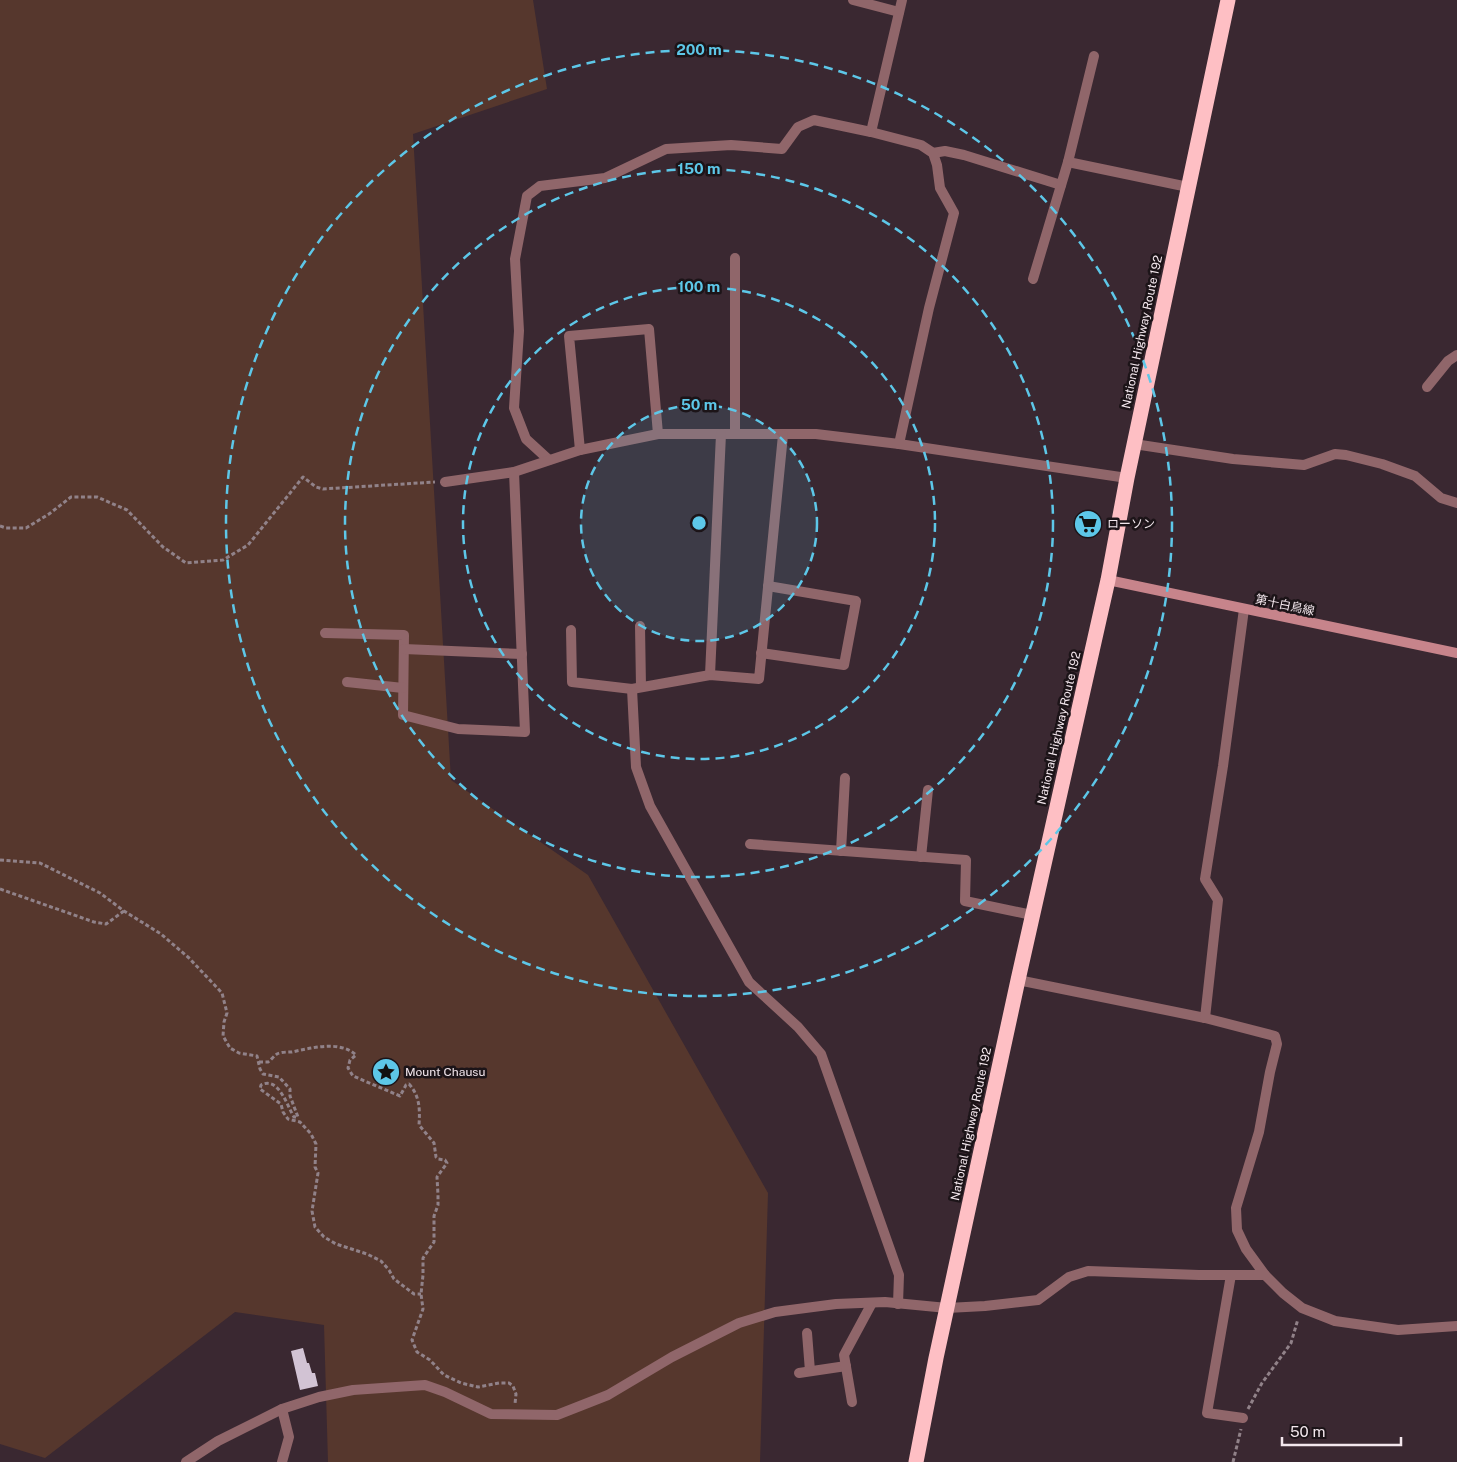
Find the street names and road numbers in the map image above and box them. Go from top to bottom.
street label: National Highway Route 192 [1119,254,1165,410]
street label: 第十白鳥線 [1254,592,1316,618]
street label: National Highway Route 192 [1035,650,1083,806]
street label: National Highway Route 192 [948,1046,994,1202]

